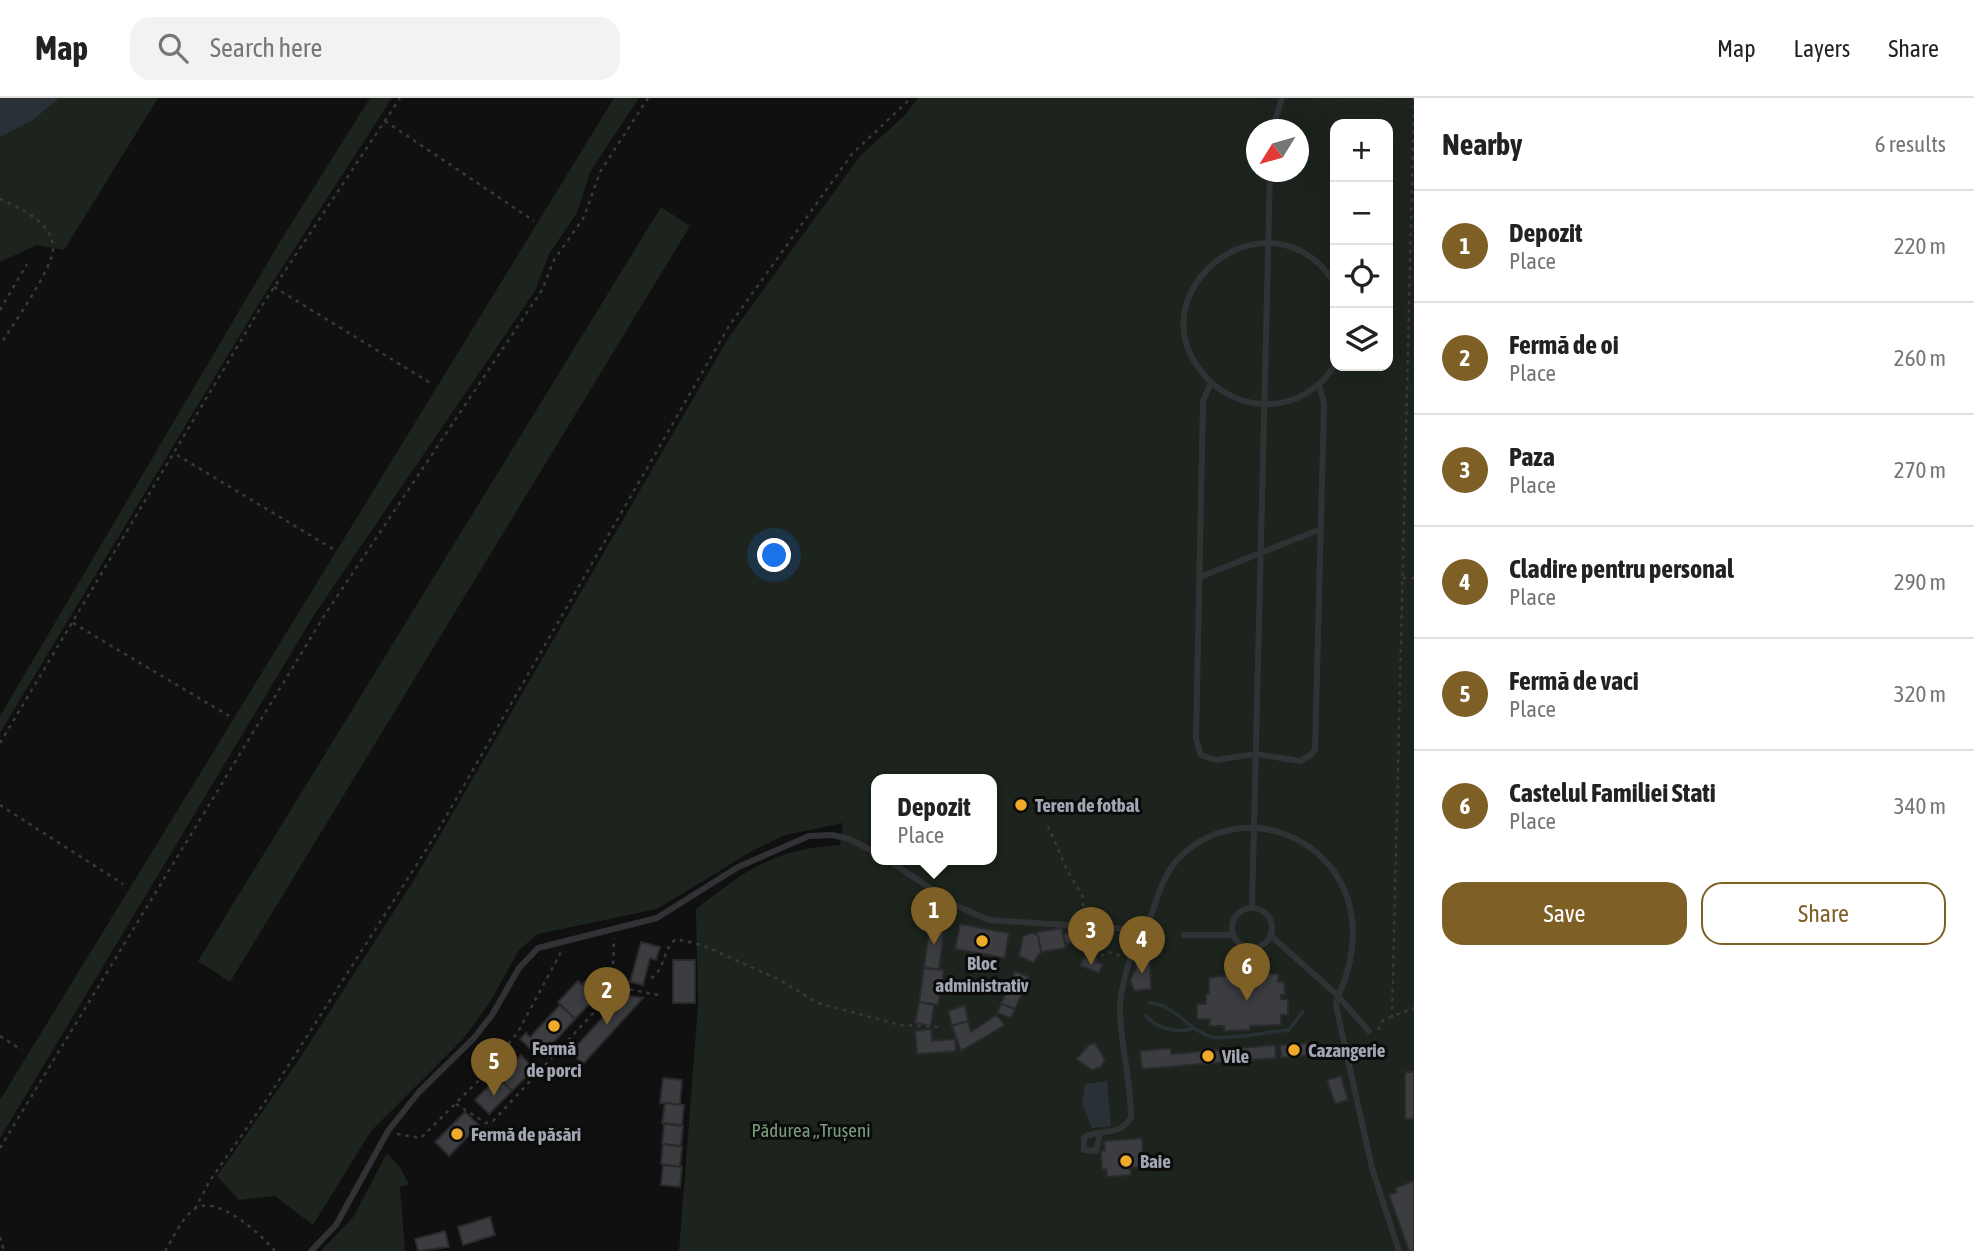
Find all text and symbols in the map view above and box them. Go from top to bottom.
search box [130,17,620,80]
text: Map [35,29,88,67]
icon: search [154,29,192,67]
text: Search here [210,33,322,63]
text: Map [1717,35,1756,62]
text: Layers [1794,35,1850,62]
text: Share [1888,35,1939,62]
north arrow [1246,119,1309,182]
map controls [1330,119,1393,371]
button: + [1330,119,1393,182]
text: Nearby [1442,127,1522,161]
text: 6 results [1875,131,1946,157]
button: − [1330,182,1393,245]
text: Depozit [1509,218,1582,248]
text: 1 [1460,233,1470,259]
text: 220 m [1894,233,1946,259]
button: locate [1330,245,1393,308]
text: Place [1509,248,1556,274]
button: layers [1330,308,1393,371]
text: Fermă de oi [1509,330,1619,360]
text: 2 [1460,345,1470,371]
text: 260 m [1894,345,1946,371]
text: Place [1509,360,1556,386]
text: Paza [1509,442,1555,472]
text: 3 [1460,457,1470,483]
text: 270 m [1894,457,1946,483]
text: Place [1509,472,1556,498]
your location [757,538,791,572]
text: Cladire pentru personal [1509,554,1734,584]
text: 4 [1460,569,1470,595]
text: 290 m [1894,569,1946,595]
text: Place [1509,584,1556,610]
text: Fermă de vaci [1509,666,1639,696]
text: 5 [1460,681,1470,707]
text: 320 m [1894,681,1946,707]
text: Place [1509,696,1556,722]
popup [871,774,997,865]
text: Castelul Familiei Stati [1509,778,1716,808]
text: Depozit [897,792,971,822]
text: 6 [1460,793,1470,819]
text: 340 m [1894,793,1946,819]
place label: Teren de fotbal [1035,794,1141,816]
marker: Teren de fotbal [1013,797,1029,813]
text: Place [1509,808,1556,834]
text: Place [897,822,944,848]
button: Save [1442,882,1687,945]
button: Share [1701,882,1946,945]
pin: 1 [911,887,957,945]
pin: 3 [1068,907,1114,965]
pin: 4 [1119,916,1165,974]
marker: Bloc administrativ [974,933,990,949]
pin: 6 [1224,943,1270,1001]
place label: Bloc administrativ [935,952,1029,996]
pin: 2 [584,967,630,1025]
marker: Fermă de porci [546,1018,562,1034]
place label: Fermă de porci [526,1037,582,1081]
pin: 5 [471,1038,517,1096]
place label: Cazangerie [1308,1039,1386,1061]
marker: Cazangerie [1286,1042,1302,1058]
place label: Vile [1221,1045,1250,1067]
marker: Vile [1200,1048,1216,1064]
park label: Pădurea „Trușeni [751,1119,871,1141]
place label: Fermă de păsări [471,1123,581,1145]
marker: Fermă de păsări [449,1126,465,1142]
place label: Baie [1140,1150,1171,1172]
marker: Baie [1118,1153,1134,1169]

